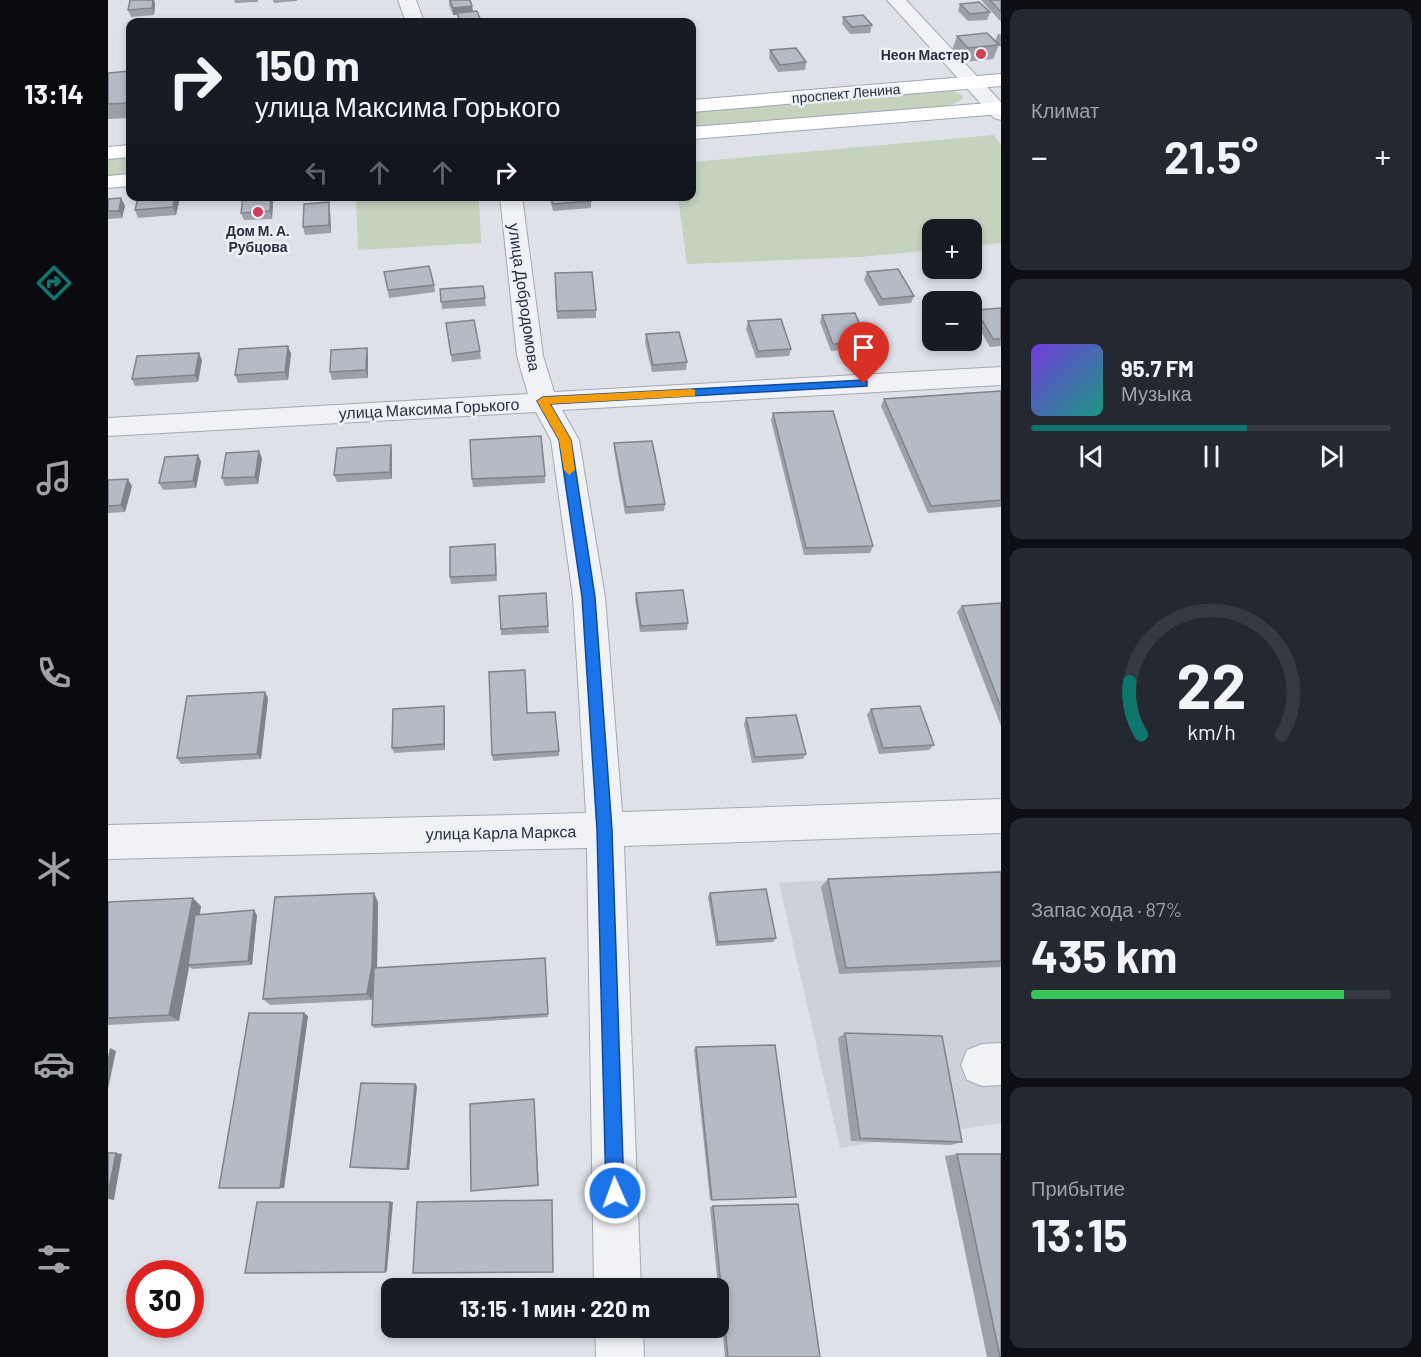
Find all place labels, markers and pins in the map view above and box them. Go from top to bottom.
place label: Неон Мастер [881,46,969,63]
marker: Неон Мастер [974,47,988,61]
marker: Дом М. А. Рубцова [251,205,265,219]
place label: Дом М. А. Рубцова [226,222,290,255]
pin [838,322,889,384]

